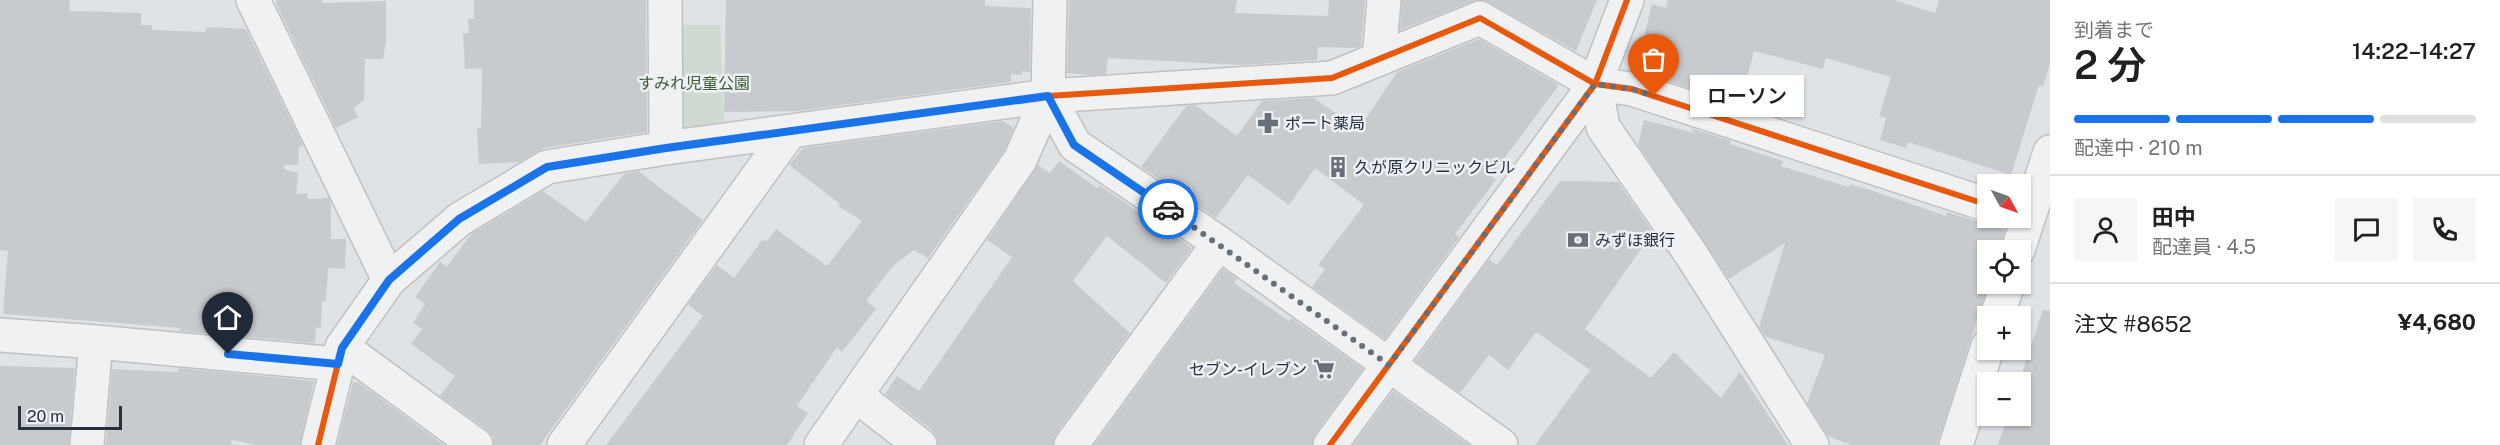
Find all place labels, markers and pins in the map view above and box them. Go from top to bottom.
pin [1628,34,1679,96]
callout: ローソン [1690,75,1804,117]
pharmacy icon: ポート薬局 [1256,111,1280,135]
place label: ポート薬局 [1285,114,1365,133]
building icon: 久が原クリニックビル [1326,155,1350,179]
place label: 久が原クリニックビル [1355,158,1515,177]
bank icon: みずほ銀行 [1566,228,1590,252]
place label: みずほ銀行 [1595,231,1675,250]
pin [202,292,253,354]
supermarket icon: セブン-イレブン [1312,357,1336,381]
place label: セブン-イレブン [1189,360,1307,379]

